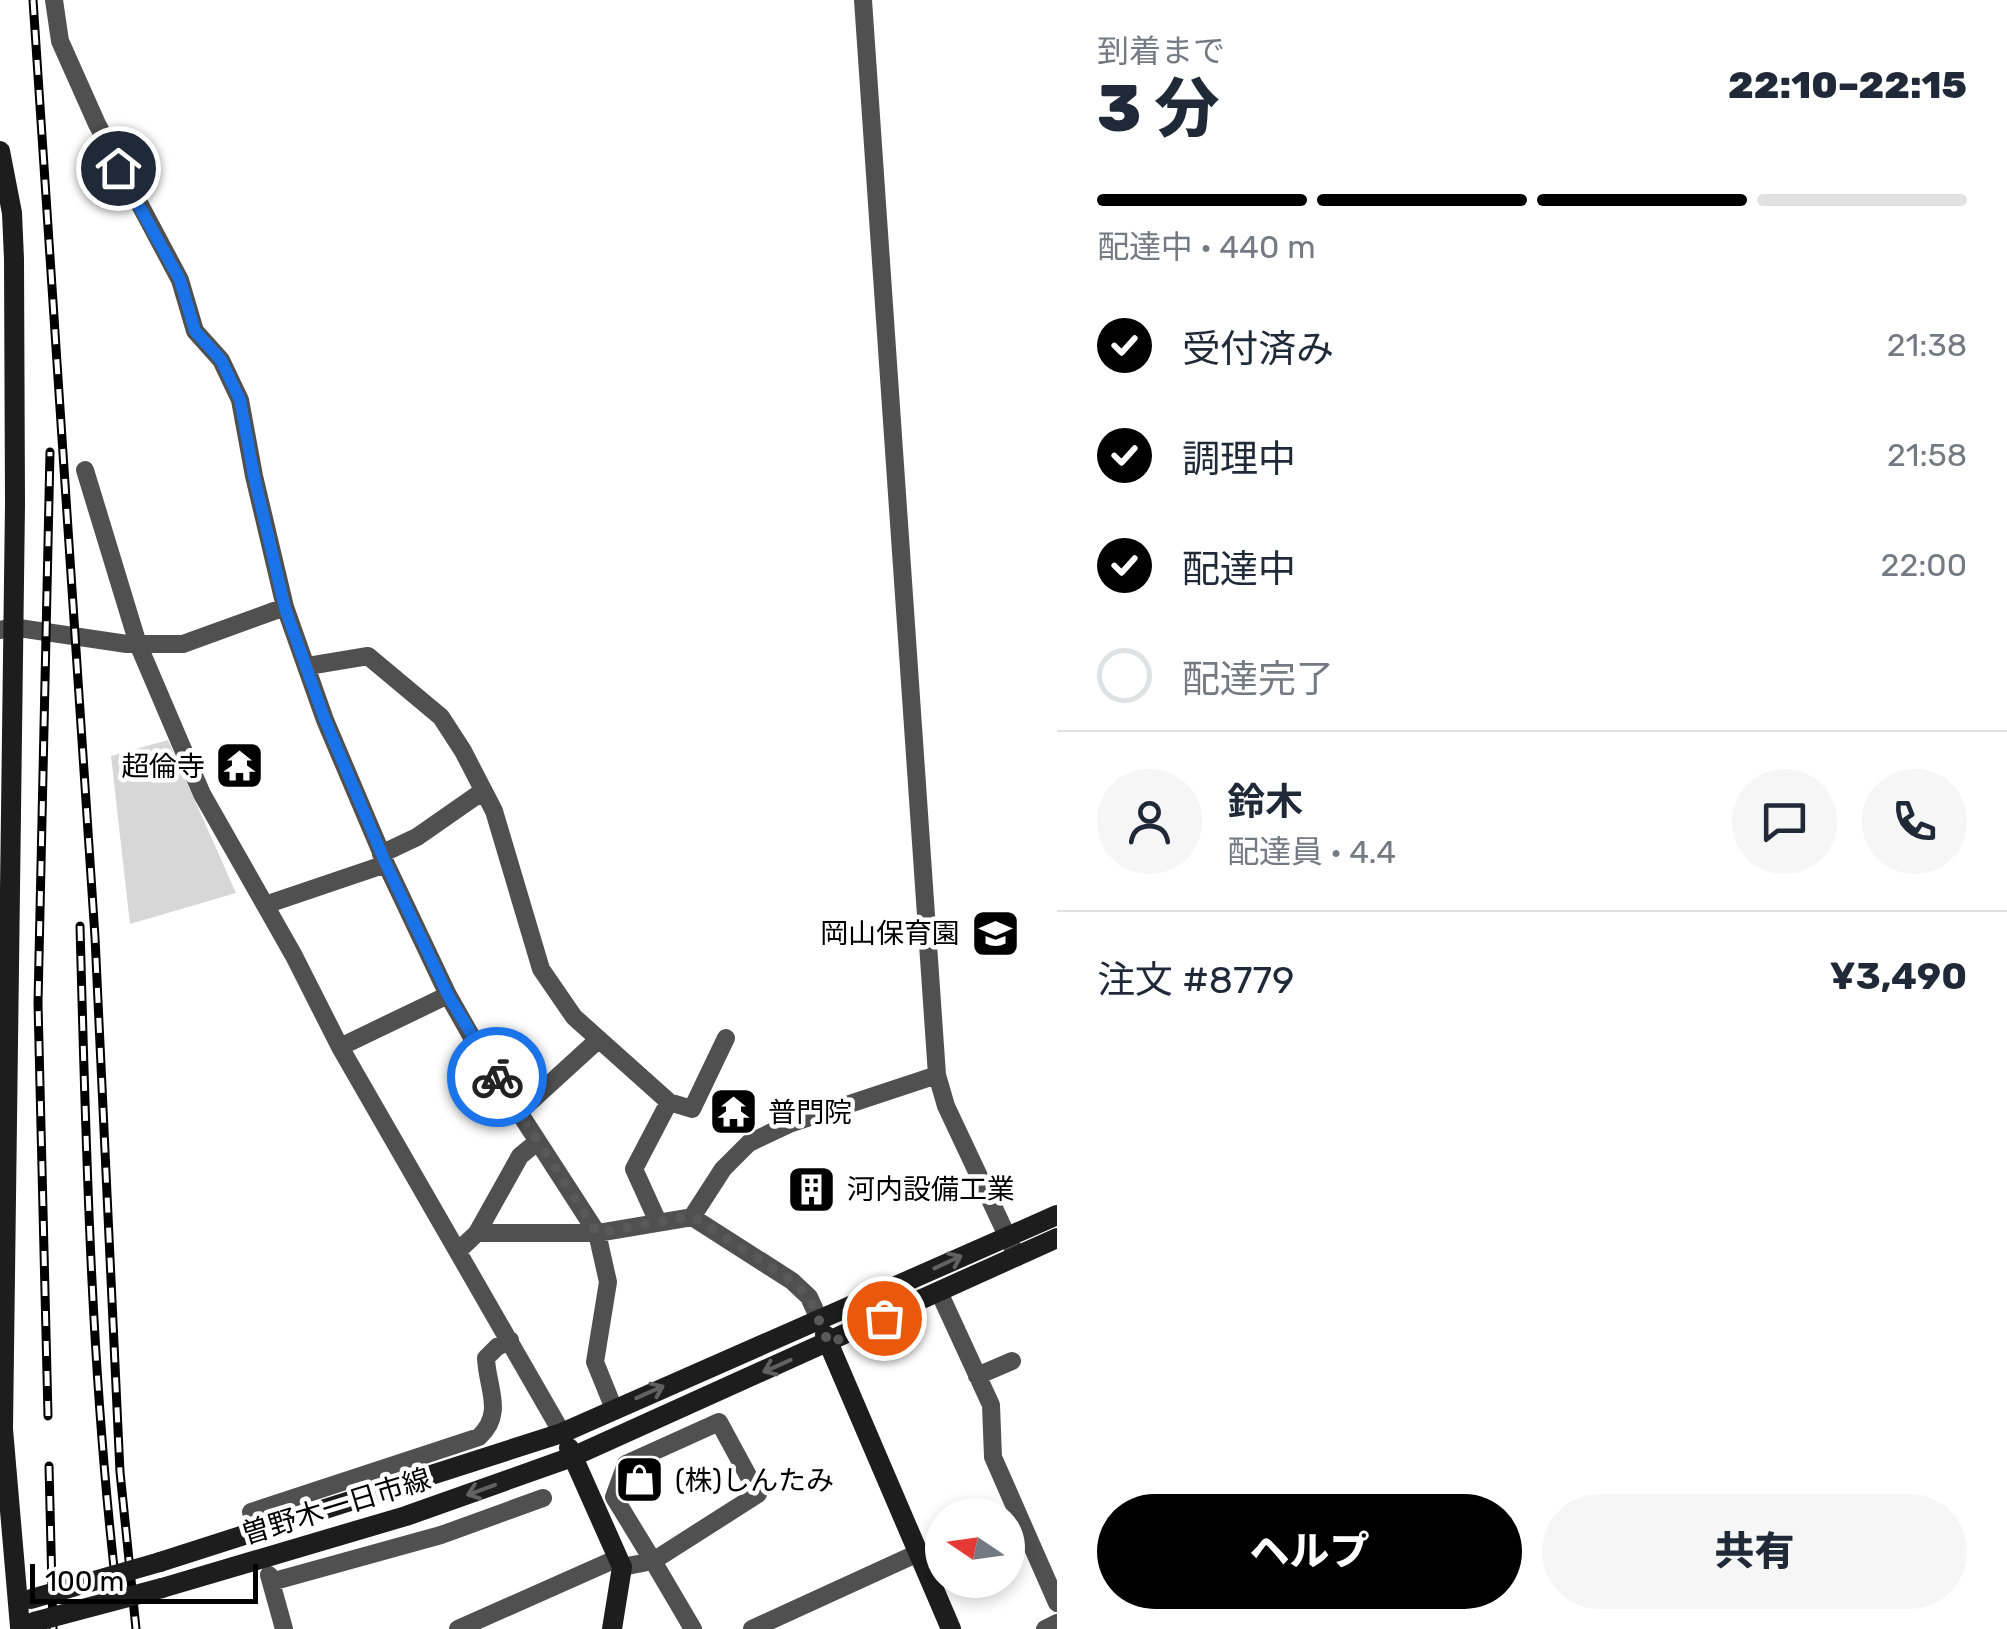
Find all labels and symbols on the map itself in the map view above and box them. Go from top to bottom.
pin [76,126,161,211]
temple icon: 超倫寺 [214,740,266,792]
place label: 超倫寺 [121,750,205,783]
school or university icon: 岡山保育園 [969,907,1021,959]
place label: 岡山保育園 [820,917,960,950]
courier [447,1027,547,1127]
temple icon: 普門院 [707,1086,759,1138]
place label: 普門院 [768,1096,852,1129]
building icon: 河内設備工業 [786,1163,838,1215]
place label: 河内設備工業 [847,1173,1015,1206]
one-way arrow [932,1252,963,1270]
pin [842,1276,927,1361]
one-way arrow [762,1358,793,1376]
one-way arrow [634,1382,664,1401]
shop icon: (株)しんたみ [614,1454,666,1506]
street label: 曽野木一日市線 [238,1462,435,1551]
place label: (株)しんたみ [675,1464,834,1497]
one-way arrow [466,1482,497,1500]
north arrow [925,1498,1025,1598]
scale bar [30,1559,258,1604]

